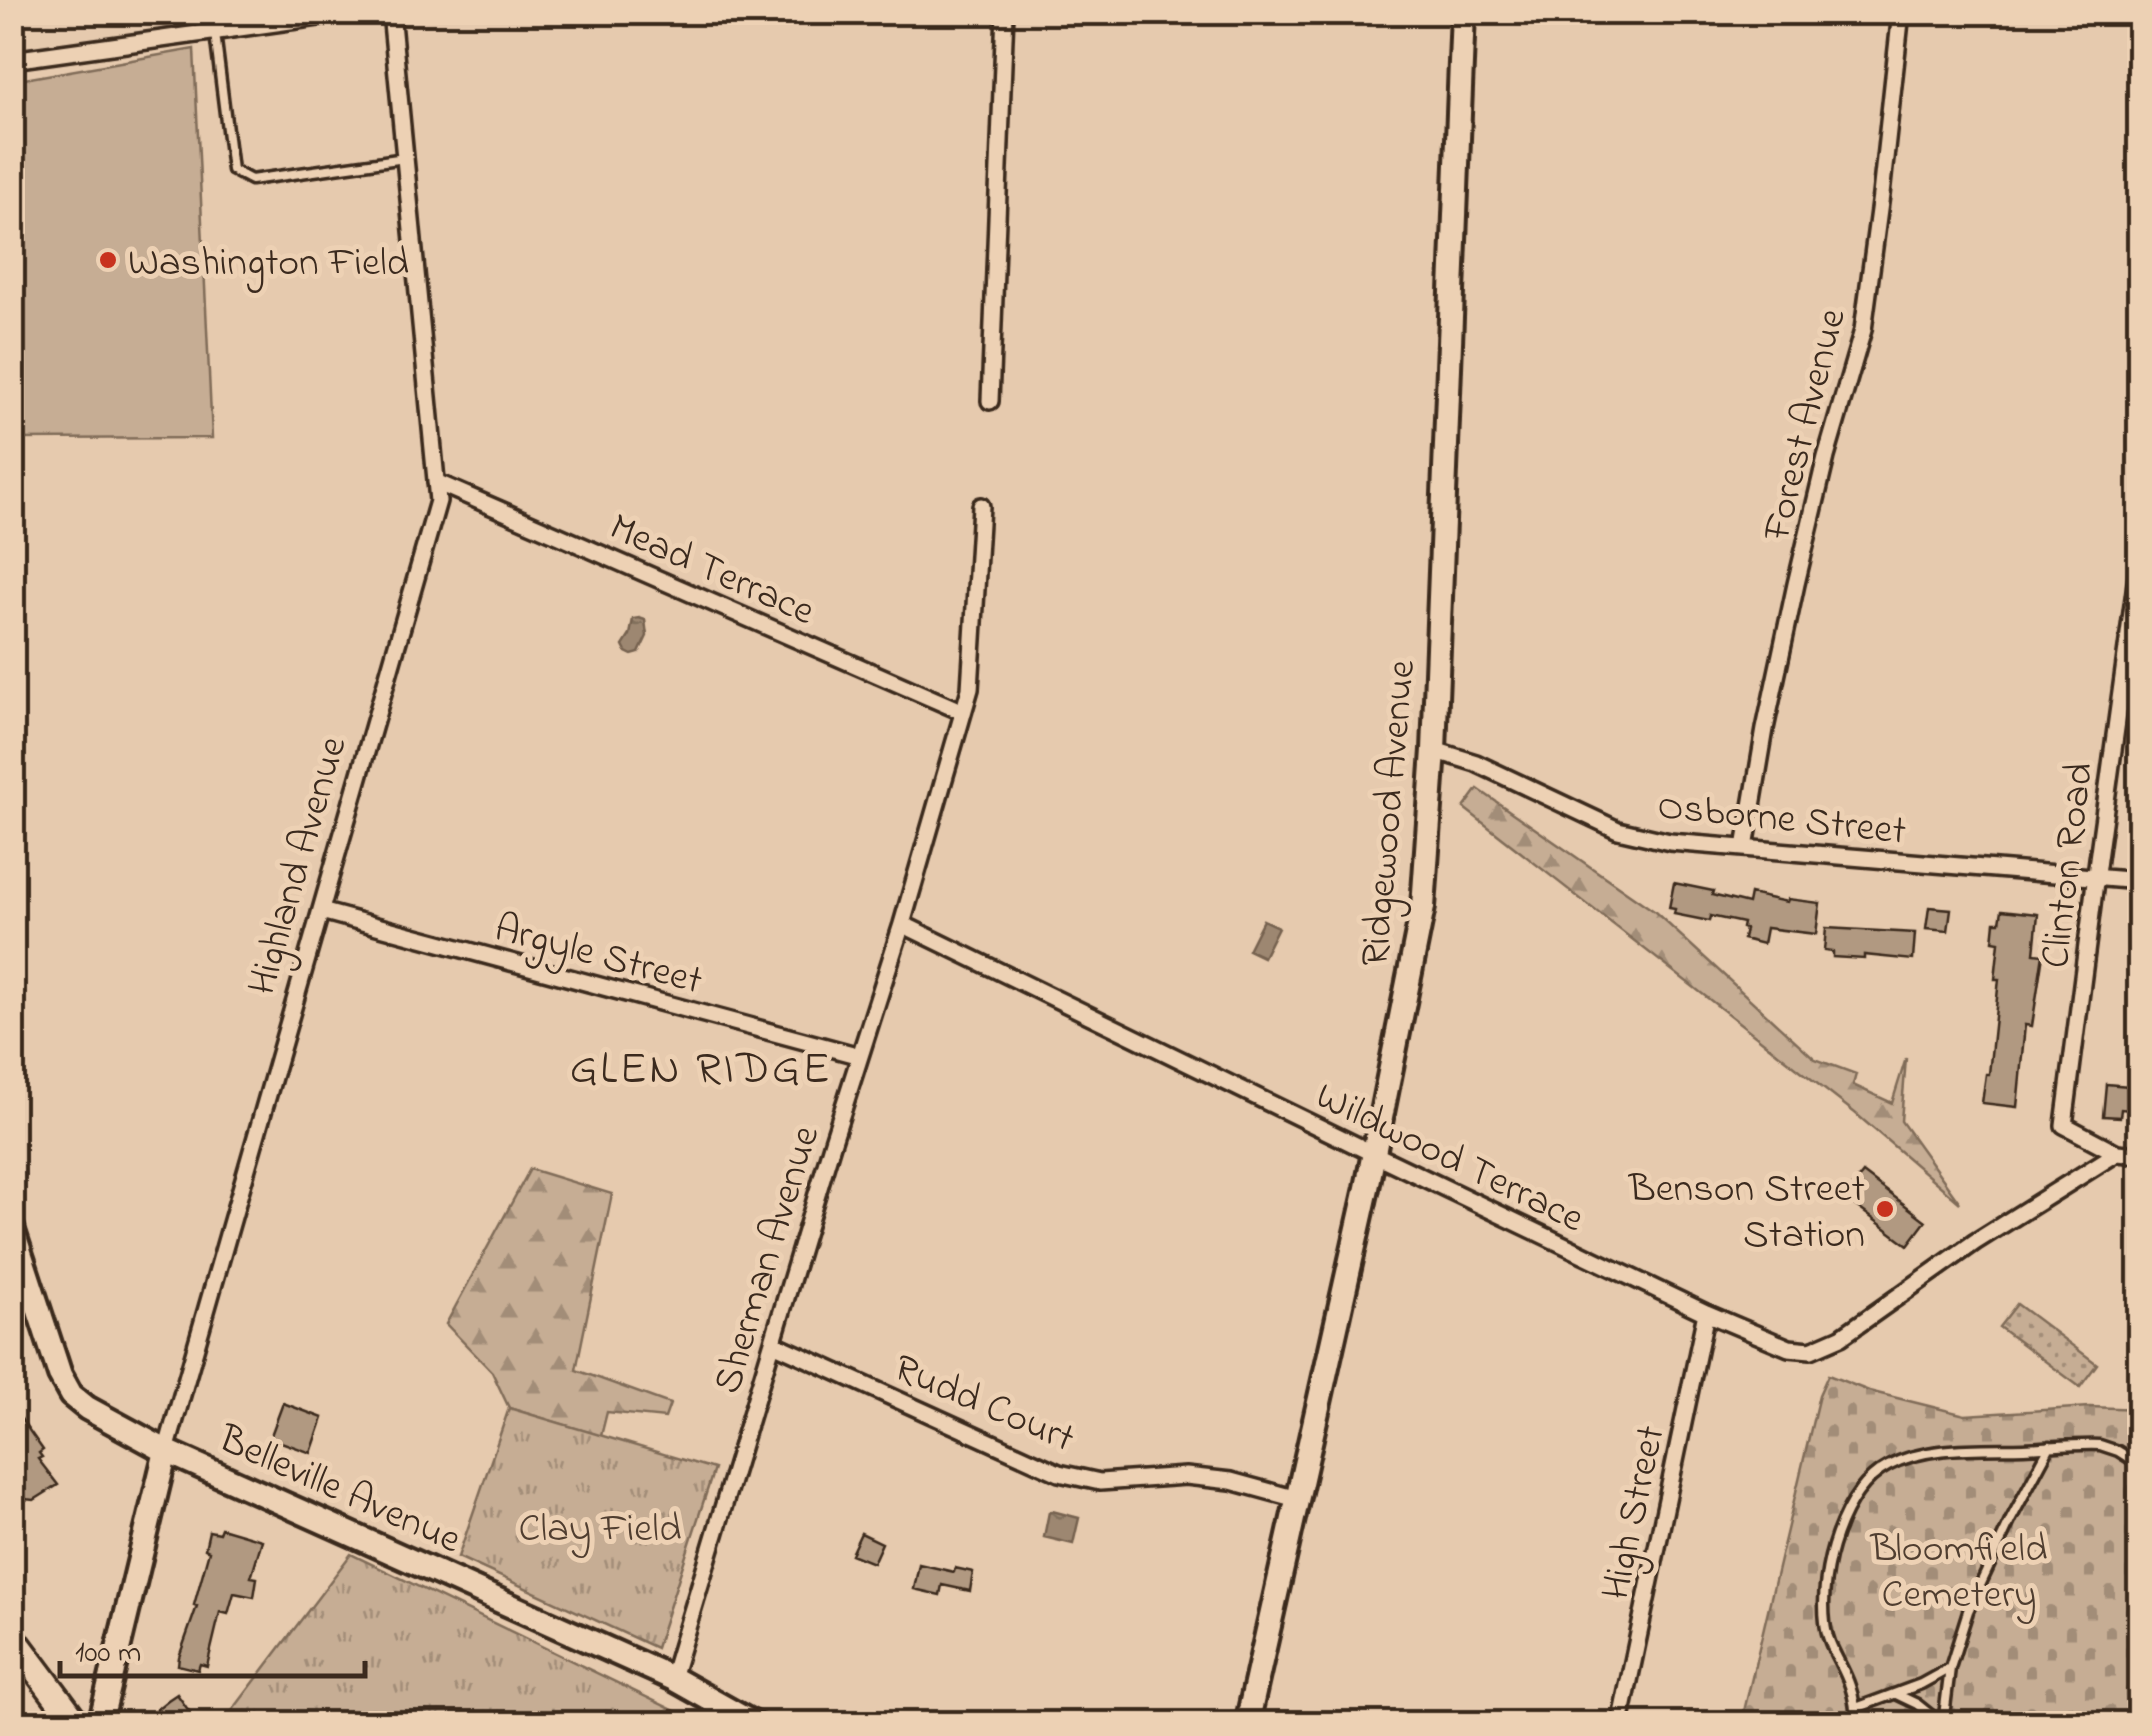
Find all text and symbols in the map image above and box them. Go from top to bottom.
place label: Washington Field [128,235,409,294]
marker: Washington Field [97,249,119,271]
street label: Forest Avenue [1749,303,1864,548]
street label: Mead Terrace [599,500,823,643]
street label: Ridgewood Avenue [1348,658,1433,969]
street label: Highland Avenue [234,730,364,1002]
street label: Clinton Road [2028,759,2111,972]
street label: Osborne Street [1654,778,1909,863]
street label: Argyle Street [487,900,708,1012]
district label: GLEN RIDGE [570,1038,832,1104]
street label: Wildwood Terrace [1305,1068,1593,1250]
street label: Sherman Avenue [700,1119,837,1401]
place label: Benson Street Station [1628,1161,1865,1266]
marker: Benson Street Station [1874,1198,1896,1220]
street label: Rudd Court [884,1341,1083,1470]
street label: Belleville Avenue [208,1411,470,1571]
street label: High Street [1588,1420,1683,1605]
park label: Clay Field [519,1501,681,1560]
park label: Bloomfield Cemetery [1870,1521,2047,1626]
scale bar [60,1616,365,1678]
text: 100 m [75,1632,141,1676]

